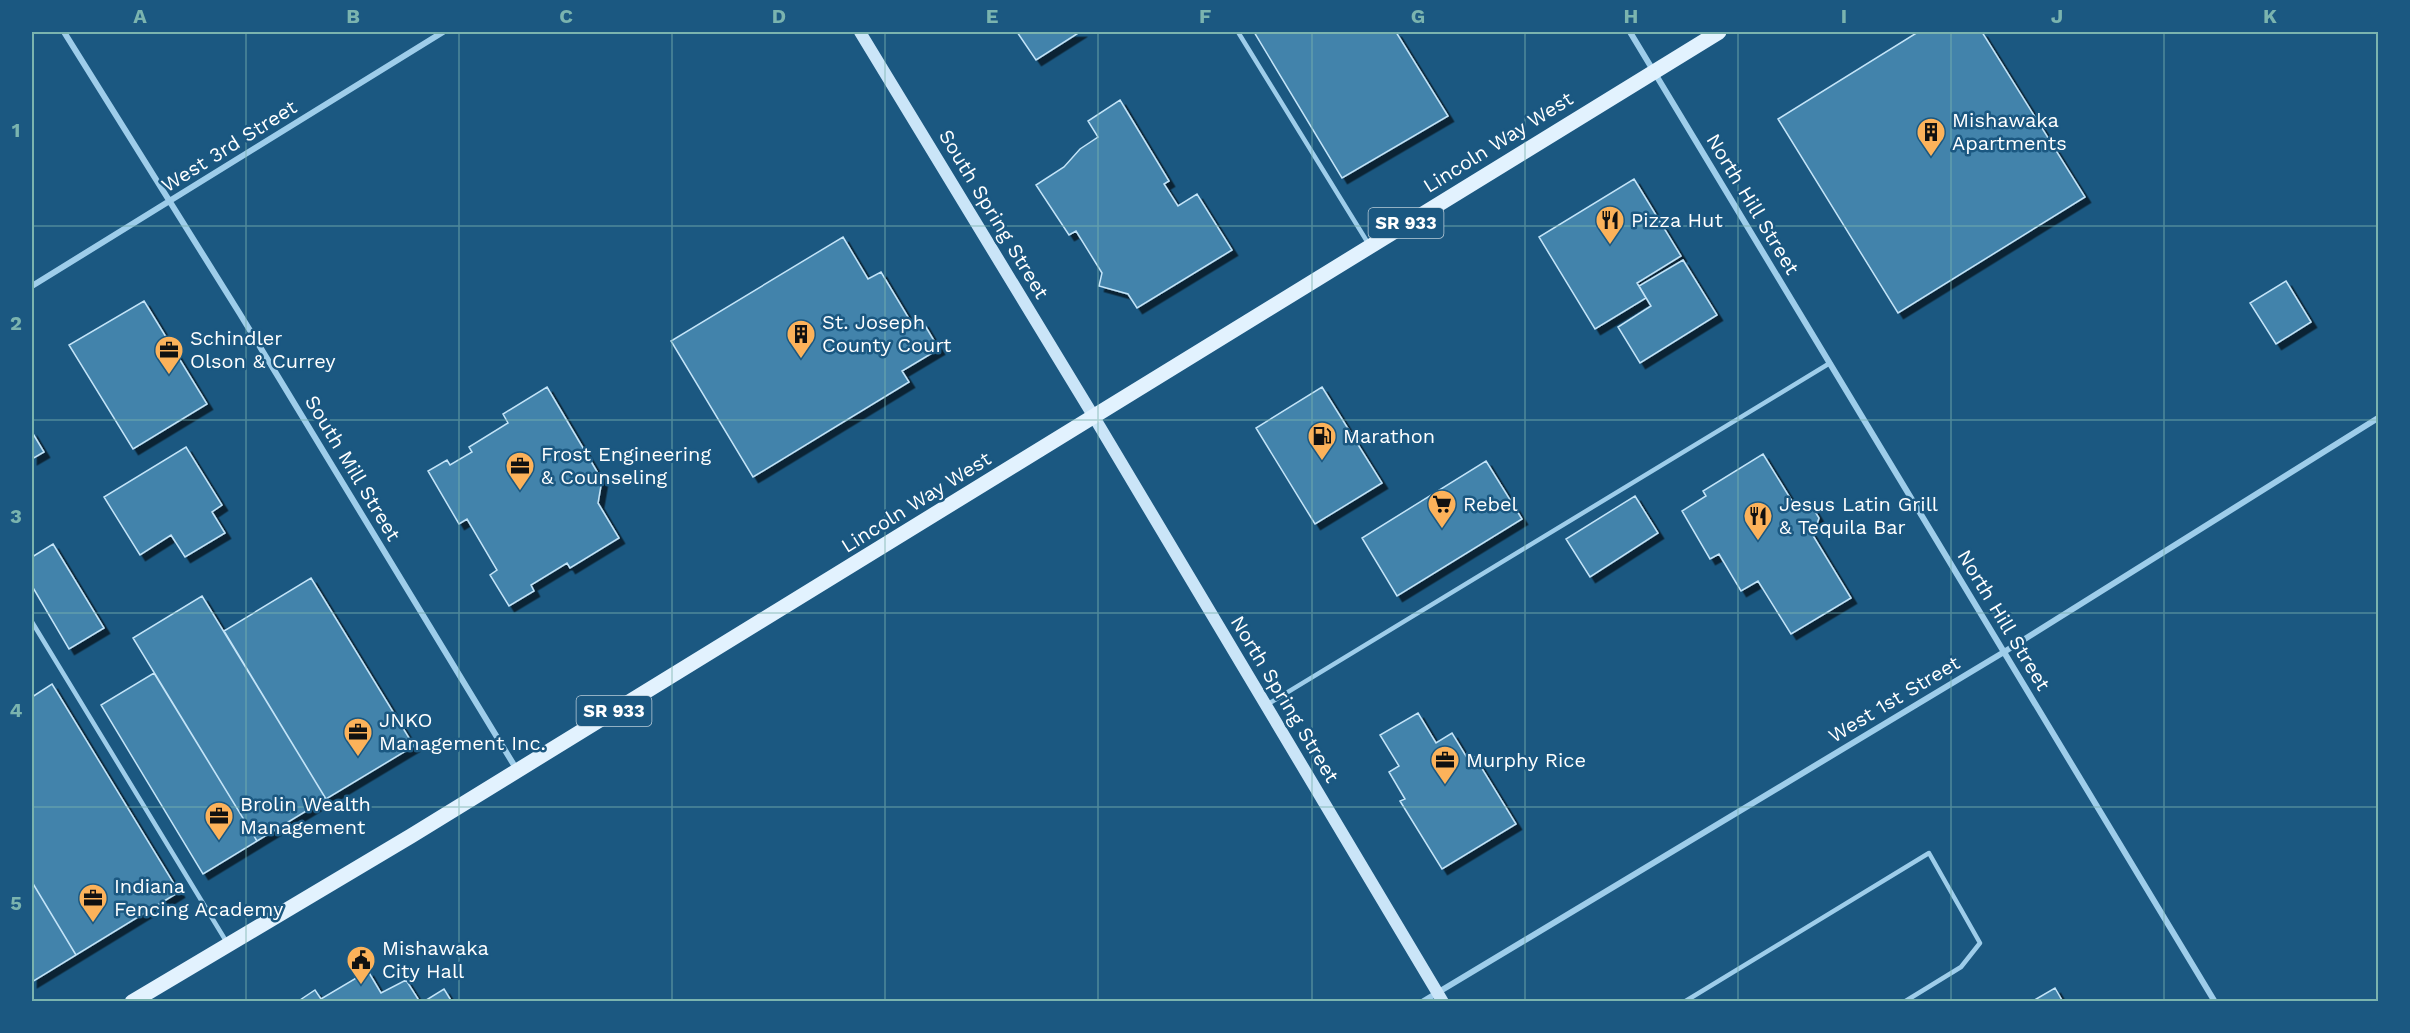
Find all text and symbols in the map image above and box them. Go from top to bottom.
text: A [133,4,147,28]
text: B [346,4,360,28]
text: C [559,4,573,28]
text: D [772,4,786,28]
text: E [986,4,998,28]
text: F [1199,4,1211,28]
text: G [1411,4,1425,28]
text: H [1624,4,1638,28]
text: I [1841,4,1847,28]
text: J [2051,4,2063,28]
text: K [2263,4,2277,28]
street label: Lincoln Way West [1419,86,1578,198]
street label: West 3rd Street [157,94,302,197]
place label: Mishawaka Apartments [1952,108,2067,155]
building icon: Mishawaka Apartments [1915,116,1947,158]
text: 1 [12,118,20,142]
street label: South Spring Street [934,125,1054,304]
street label: North Hill Street [1701,129,1805,279]
restaurant icon: Pizza Hut [1594,204,1626,246]
road number: SR 933 [1368,208,1444,238]
place label: Pizza Hut [1631,208,1723,232]
place label: St. Joseph County Court [822,310,952,357]
text: 2 [10,311,22,335]
building icon: St. Joseph County Court [785,318,817,360]
place label: Schindler Olson & Currey [190,326,336,373]
office icon: Schindler Olson & Currey [153,334,185,376]
street label: South Mill Street [300,391,406,546]
fuel station icon: Marathon [1306,420,1338,462]
place label: Marathon [1343,424,1435,448]
place label: Frost Engineering & Counseling [541,442,711,489]
street label: Lincoln Way West [837,446,996,558]
office icon: Frost Engineering & Counseling [504,450,536,492]
supermarket icon: Rebel [1426,488,1458,530]
place label: Rebel [1463,492,1518,516]
place label: Jesus Latin Grill & Tequila Bar [1779,492,1938,539]
restaurant icon: Jesus Latin Grill & Tequila Bar [1742,500,1774,542]
text: 3 [10,504,22,528]
street label: North Hill Street [1952,545,2056,695]
street label: North Spring Street [1226,611,1345,787]
street label: West 1st Street [1824,650,1965,748]
road number: SR 933 [576,696,652,726]
text: 4 [10,698,23,722]
place label: JNKO Management Inc. [379,708,546,755]
office icon: JNKO Management Inc. [342,716,374,758]
office icon: Murphy Rice [1429,744,1461,786]
place label: Murphy Rice [1466,748,1586,772]
place label: Brolin Wealth Management [240,792,371,839]
office icon: Brolin Wealth Management [203,800,235,842]
place label: Indiana Fencing Academy [114,874,284,921]
office icon: Indiana Fencing Academy [77,882,109,924]
text: 5 [10,891,22,915]
place label: Mishawaka City Hall [382,936,489,983]
public building icon: Mishawaka City Hall [345,944,377,986]

